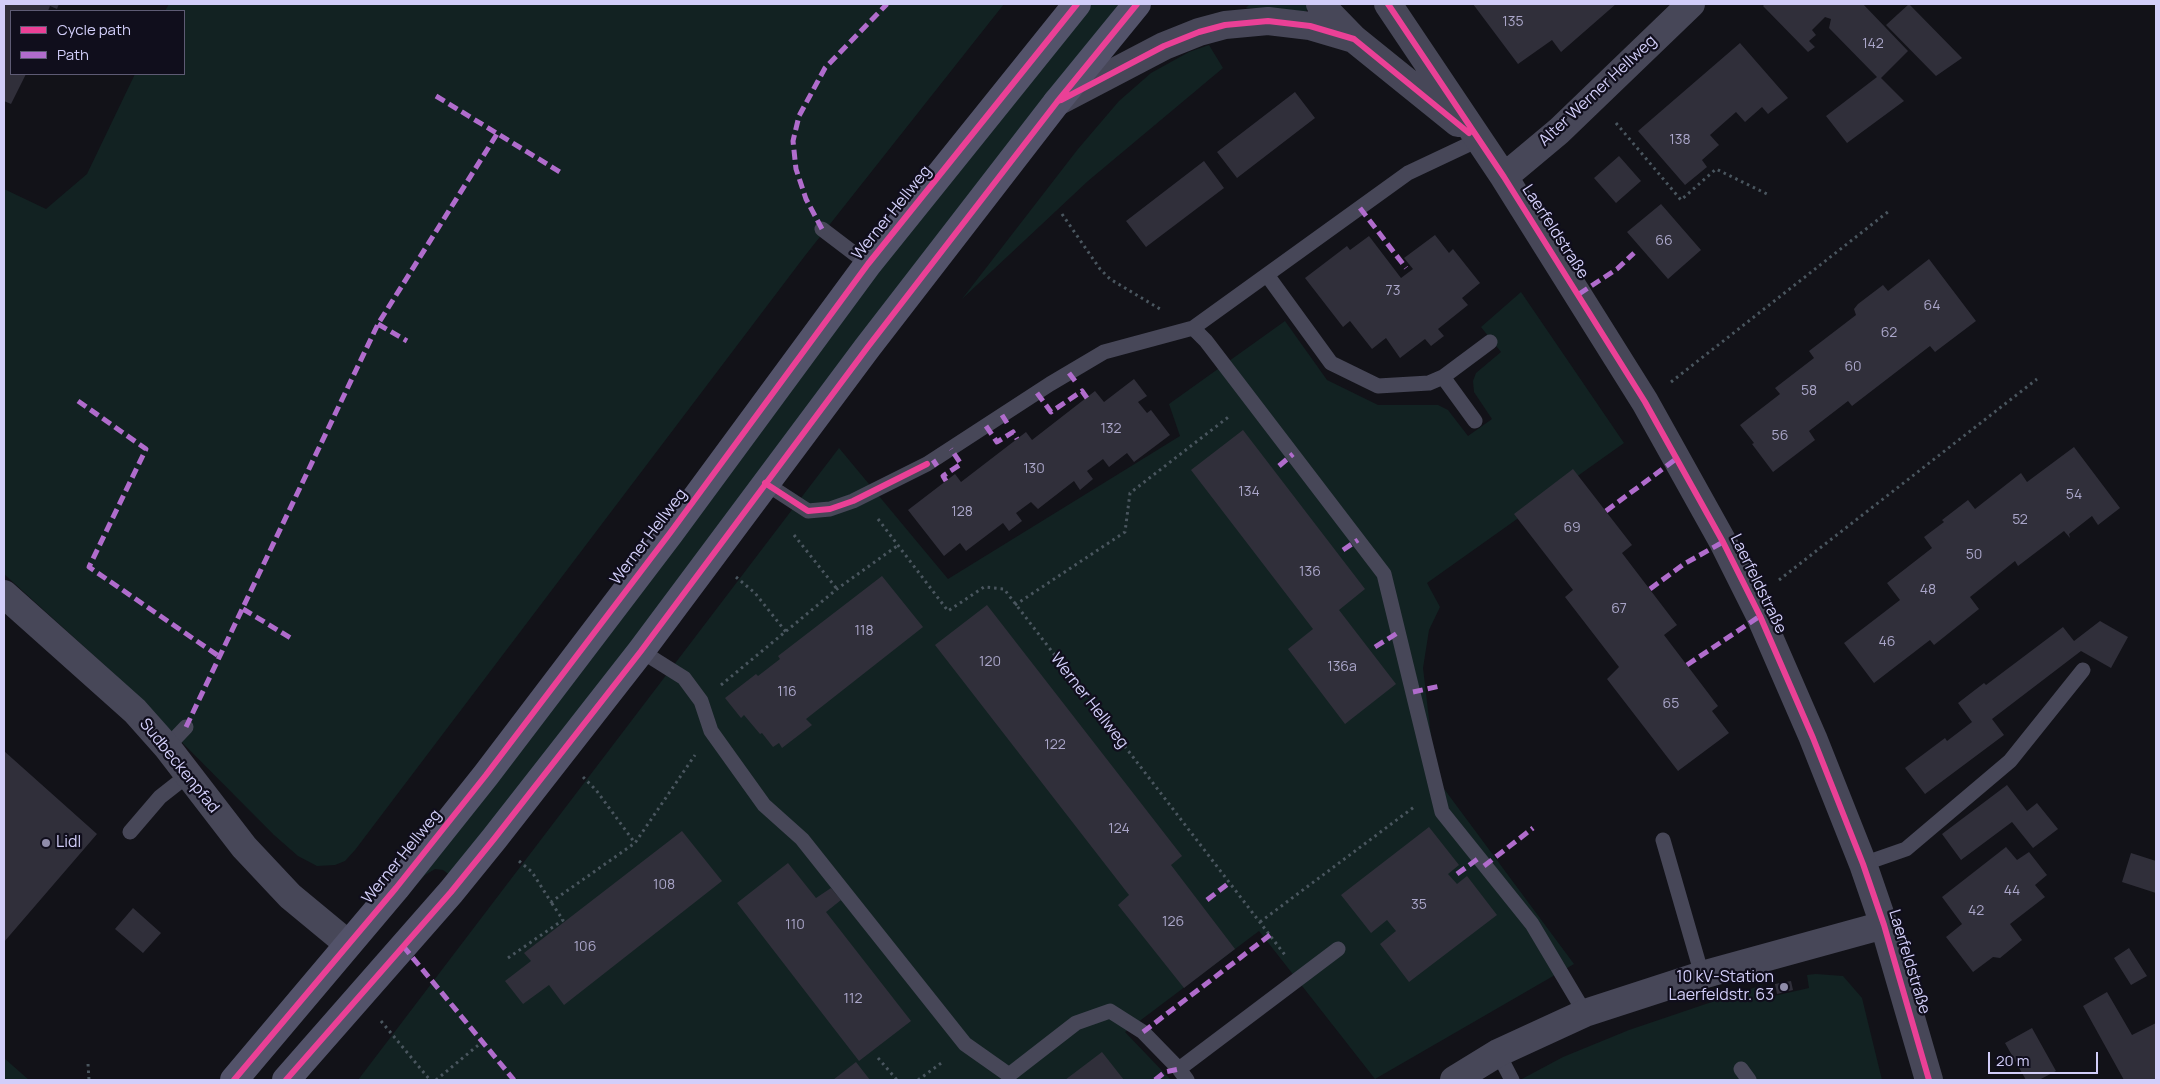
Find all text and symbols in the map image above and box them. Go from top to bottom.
legend [10,10,185,75]
house number: 135 [1502,14,1524,30]
text: Cycle path [57,19,131,40]
street label: Alter Werner Hellweg [1535,32,1661,150]
house number: 142 [1862,36,1884,52]
text: Path [57,44,89,65]
house number: 138 [1669,132,1691,148]
street label: Werner Hellweg [848,162,936,264]
street label: Laerfeldstraße [1517,181,1593,283]
house number: 66 [1655,233,1673,249]
house number: 73 [1386,283,1400,299]
house number: 64 [1924,298,1940,314]
house number: 62 [1881,325,1897,341]
house number: 60 [1844,359,1862,375]
house number: 58 [1801,383,1817,399]
house number: 132 [1100,421,1122,437]
house number: 56 [1772,428,1788,444]
house number: 130 [1023,461,1045,477]
house number: 134 [1238,484,1260,500]
street label: Werner Hellweg [607,485,691,589]
house number: 54 [2066,487,2082,503]
house number: 128 [951,504,973,520]
house number: 52 [2012,512,2028,528]
house number: 69 [1563,520,1581,536]
street label: Laerfeldstraße [1726,531,1790,637]
house number: 50 [1966,547,1982,563]
house number: 136 [1299,564,1321,580]
house number: 48 [1920,582,1936,598]
house number: 67 [1611,601,1627,617]
house number: 118 [854,623,874,639]
house number: 46 [1879,634,1895,650]
street label: Werner Hellweg [1046,650,1132,752]
house number: 120 [979,654,1001,670]
house number: 136a [1327,659,1357,675]
house number: 116 [777,684,797,700]
house number: 65 [1663,696,1679,712]
street label: Sudbeckenpfad [135,715,223,817]
house number: 122 [1044,737,1066,753]
street label: Werner Hellweg [358,806,446,908]
house number: 124 [1108,821,1130,837]
place label: Lidl [56,833,81,853]
marker: Lidl [40,837,52,849]
house number: 108 [653,877,675,893]
house number: 44 [2004,883,2020,899]
house number: 35 [1411,897,1427,913]
house number: 42 [1968,903,1984,919]
street label: Laerfeldstraße [1884,907,1934,1017]
house number: 126 [1162,914,1184,930]
house number: 110 [785,917,805,933]
house number: 106 [574,939,596,955]
place label: 10 kV-Station Laerfeldstr. 63 [1669,968,1774,1006]
marker: 10 kV-Station Laerfeldstr. 63 [1778,981,1790,993]
house number: 112 [844,991,862,1007]
scale bar [1990,1042,2100,1074]
text: 20 m [1996,1050,2029,1071]

